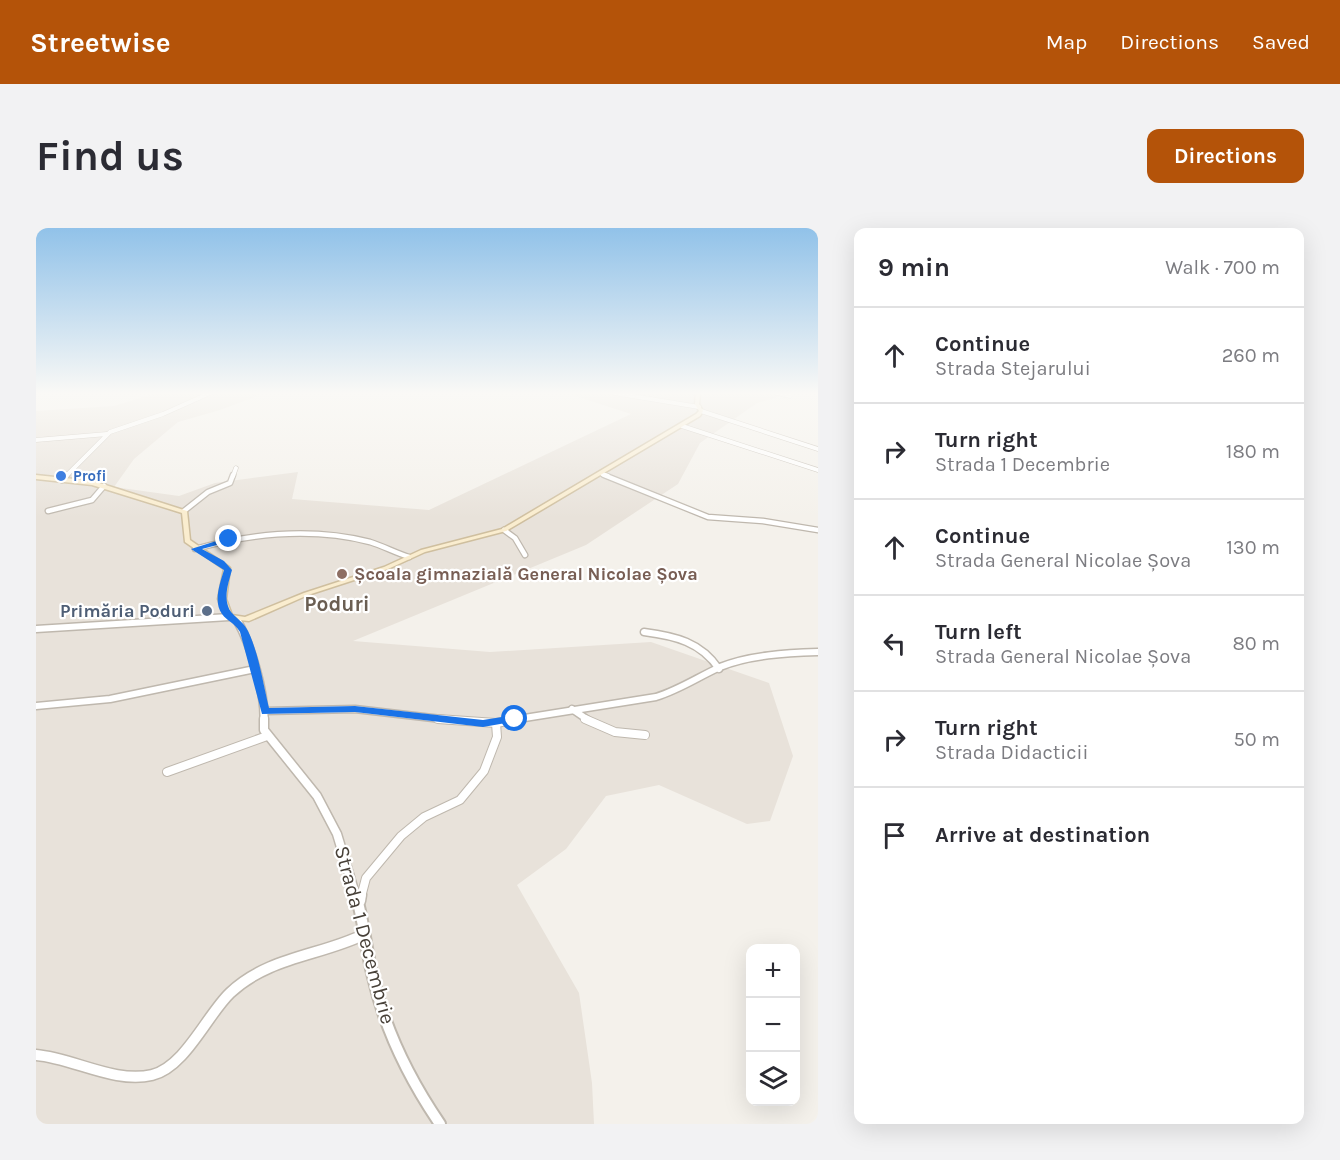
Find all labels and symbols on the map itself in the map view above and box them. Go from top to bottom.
place label: Profi [73,467,107,485]
marker: Profi [54,469,68,483]
route end [215,525,241,551]
place label: Școala gimnazială General Nicolae Șova [354,563,698,585]
marker: Școala gimnazială General Nicolae Șova [335,567,349,581]
district label: Poduri [304,592,370,616]
place label: Primăria Poduri [60,600,195,622]
marker: Primăria Poduri [200,604,214,618]
route start [501,705,527,731]
street label: Strada 1 Decembrie [330,843,400,1027]

